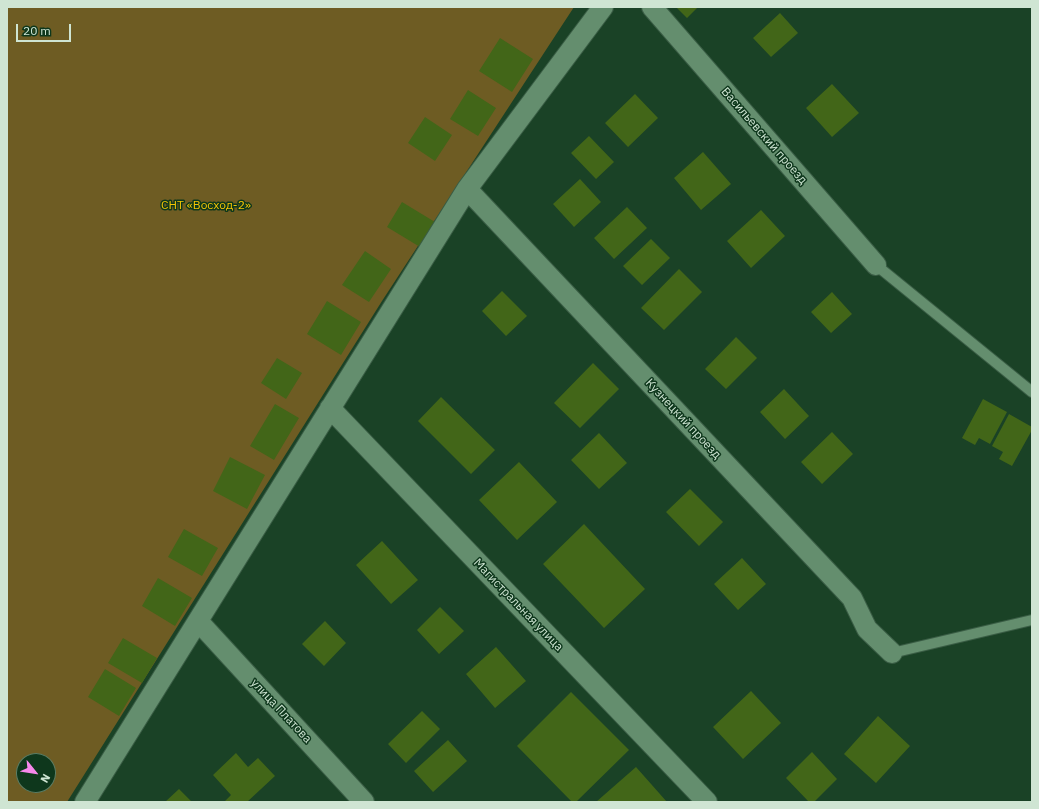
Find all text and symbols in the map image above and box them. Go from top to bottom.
scale bar [18,16,73,42]
text: 20 m [23,23,51,38]
street label: Васильевский проезд [718,85,810,187]
park label: СНТ «Восход-2» [161,199,251,213]
street label: Кузнецкий проезд [642,376,724,462]
street label: Магистральная улица [470,556,566,654]
street label: улица Платова [248,676,314,746]
north arrow [16,753,56,793]
text: N [37,772,54,785]

